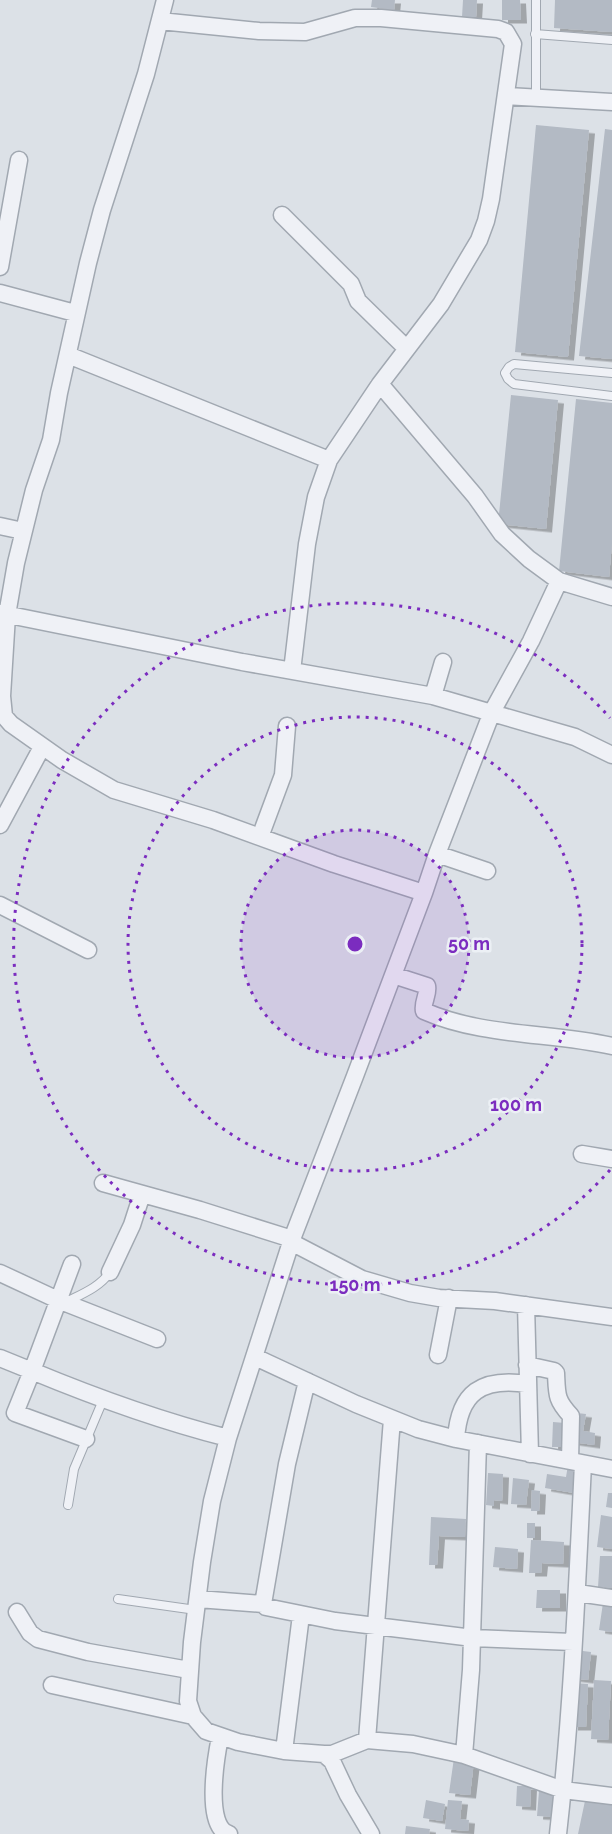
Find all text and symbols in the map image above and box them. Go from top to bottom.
text: 50 m [448,933,490,954]
centre of rings [345,934,365,954]
text: 100 m [490,1094,542,1115]
text: 150 m [330,1274,381,1295]

